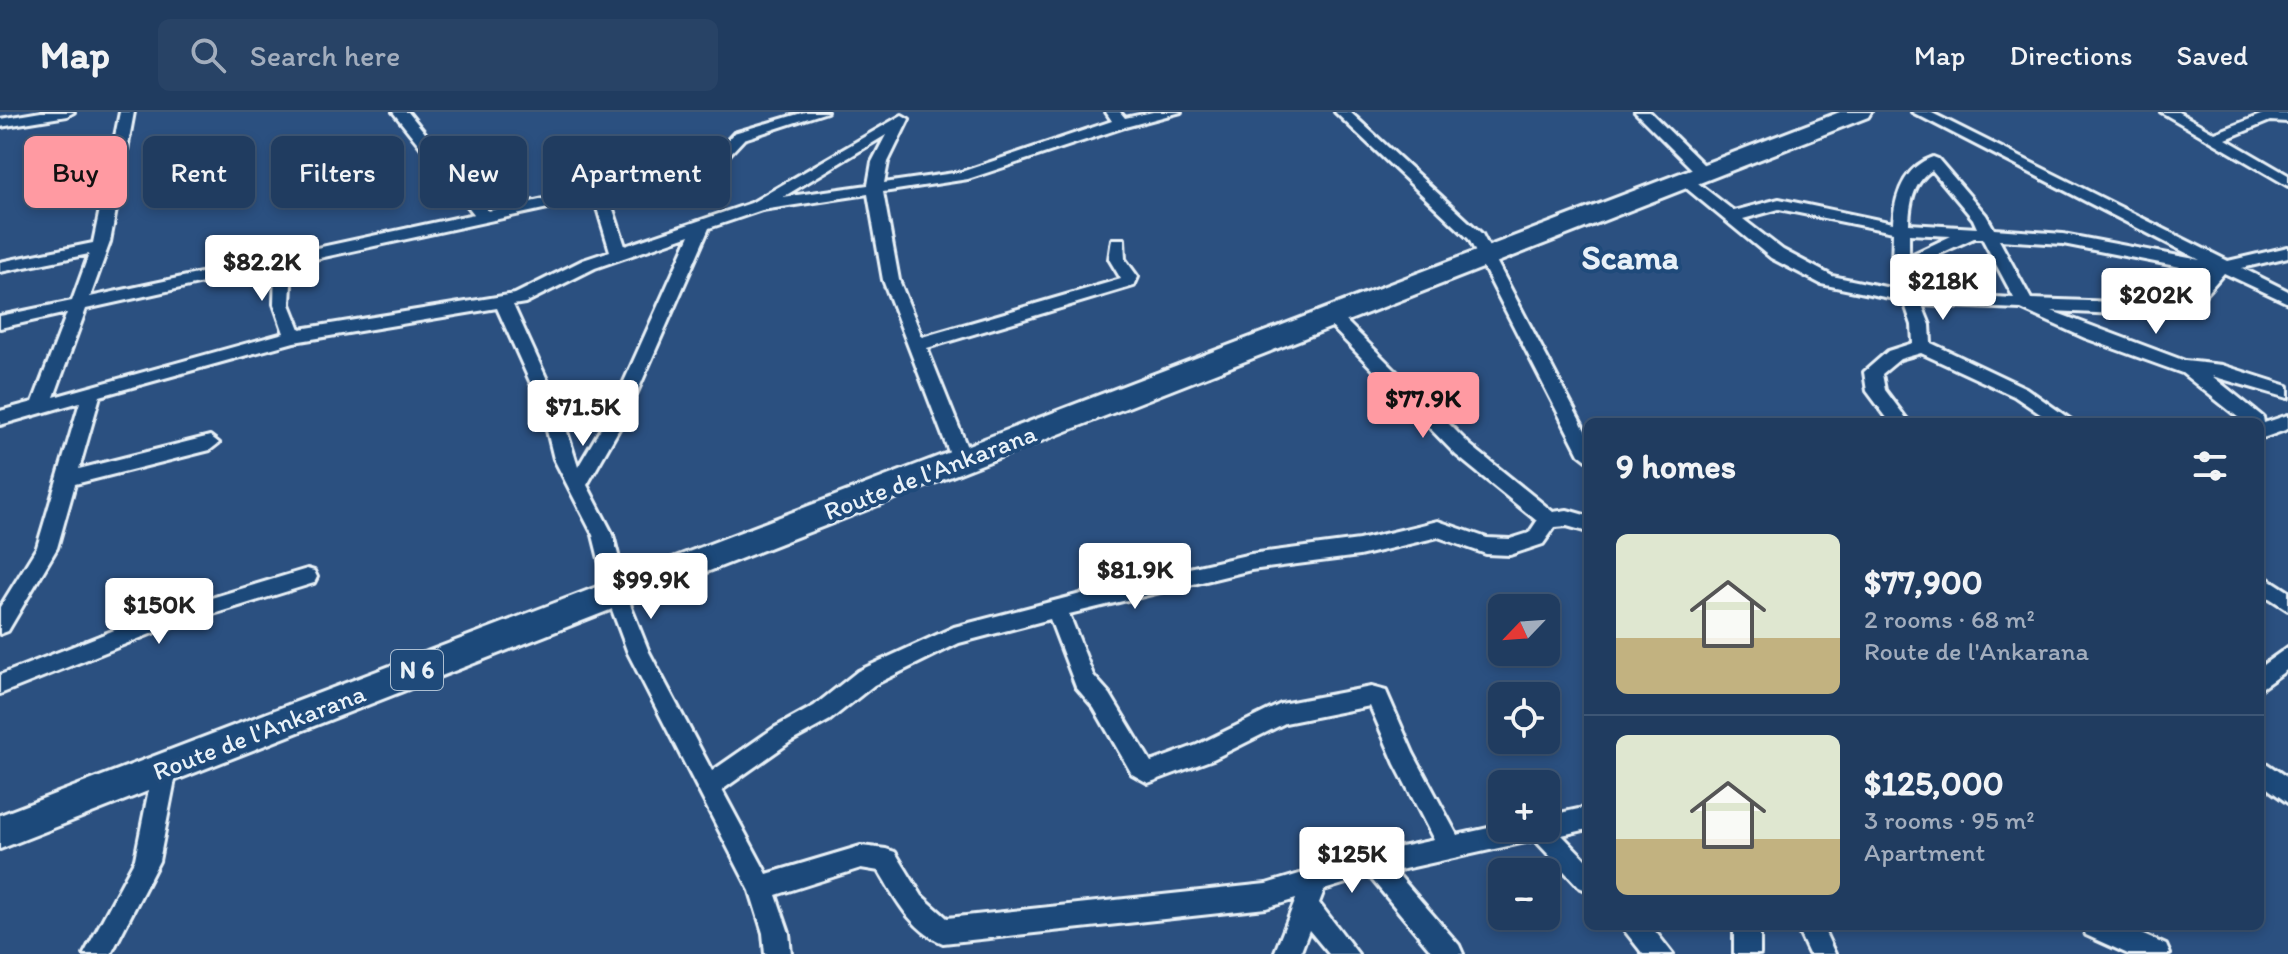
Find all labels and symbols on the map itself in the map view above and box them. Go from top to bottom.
pin: $82.2K [197,235,327,303]
district label: Scama [1582,237,1679,278]
pin: $218K [1887,254,1999,322]
pin: $202K [2100,268,2212,336]
pin: $77.9K [1358,372,1488,440]
pin: $71.5K [518,380,648,448]
street label: Route de l'Ankarana [819,417,1041,527]
pin: $81.9K [1070,543,1200,611]
pin: $99.9K [586,553,716,621]
pin: $150K [103,578,215,646]
north arrow [1488,594,1560,666]
road number: N 6 [391,650,443,690]
street label: Route de l'Ankarana [148,677,370,787]
pin: $125K [1296,827,1408,895]

